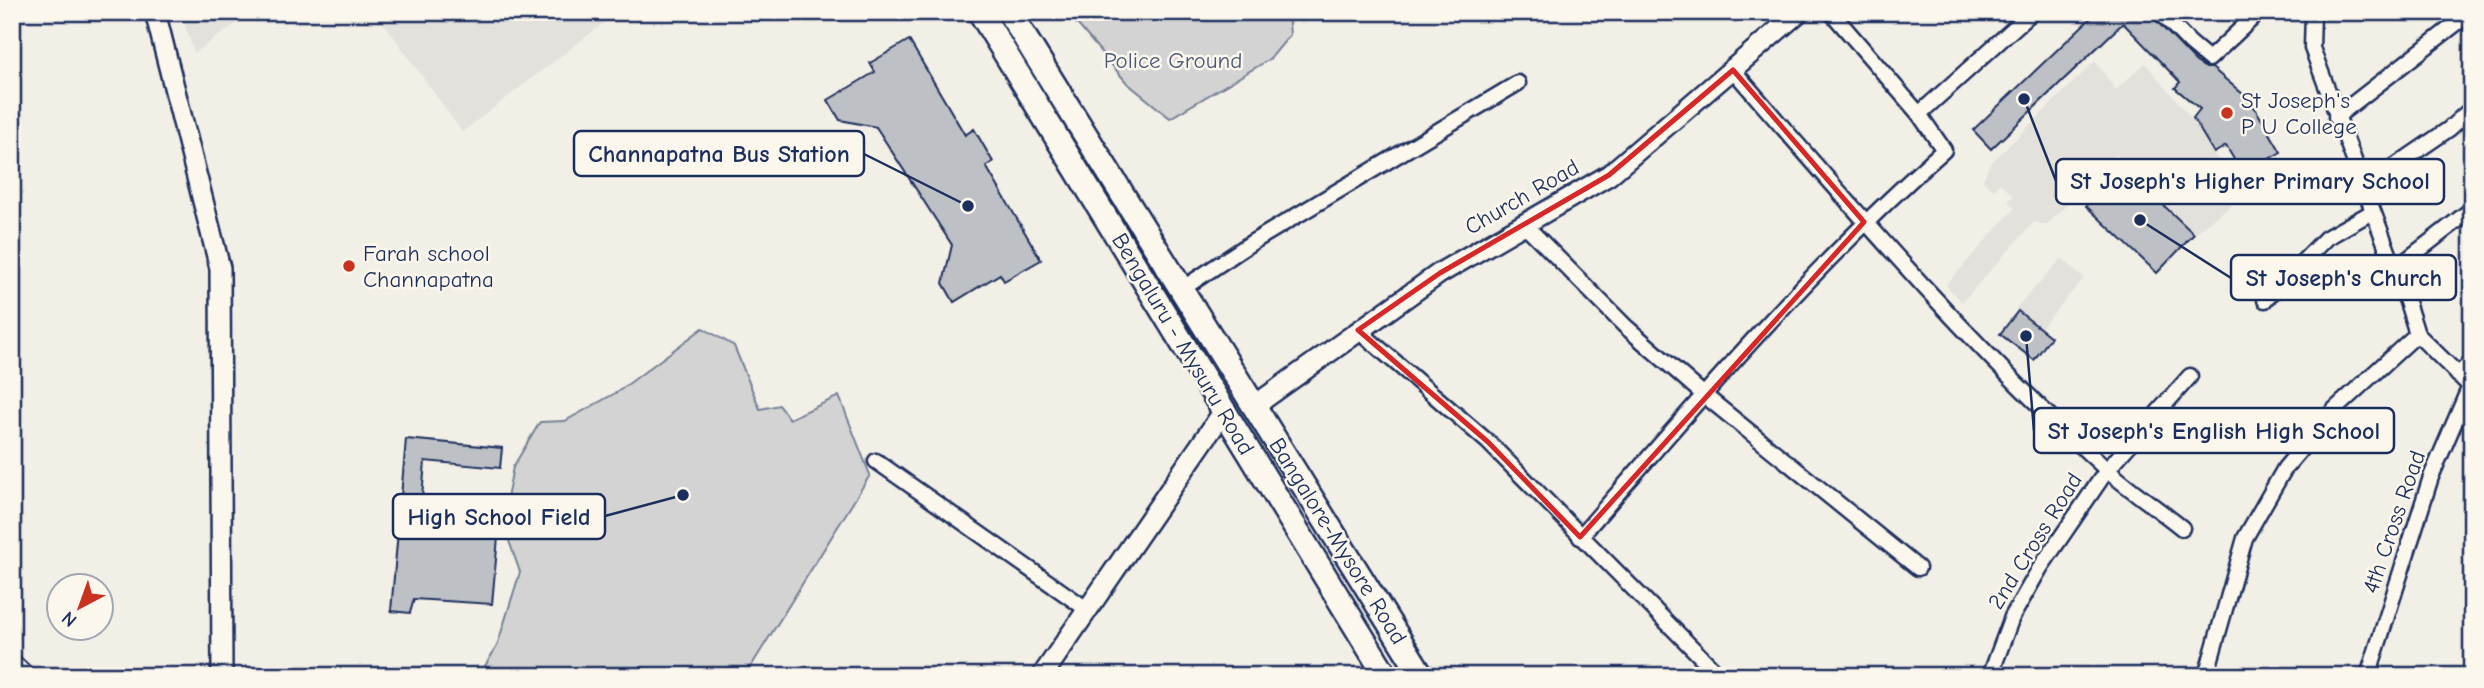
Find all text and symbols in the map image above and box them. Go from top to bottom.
park label: Police Ground [1104,47,1242,74]
place label: St Joseph's P U College [2241,87,2357,140]
marker: St Joseph's P U College [2219,105,2235,121]
callout: Channapatna Bus Station [574,131,864,176]
text: Channapatna Bus Station [588,140,850,168]
street label: Church Road [1460,153,1584,241]
callout: St Joseph's Higher Primary School [2056,159,2444,204]
text: St Joseph's Higher Primary School [2070,167,2430,195]
street label: Bengaluru - Mysuru Road [1106,228,1260,460]
place label: Farah school Channapatna [363,240,494,293]
callout: St Joseph's Church [2231,255,2456,300]
marker: Farah school Channapatna [341,258,357,274]
text: St Joseph's Church [2246,264,2442,292]
callout: St Joseph's English High School [2034,408,2394,453]
text: St Joseph's English High School [2048,417,2380,445]
street label: Bangalore-Mysore Road [1263,433,1413,649]
street label: 4th Cross Road [2357,447,2431,597]
street label: 2nd Cross Road [1982,468,2088,614]
callout: High School Field [393,494,605,539]
text: High School Field [407,503,591,531]
north arrow [46,572,116,642]
text: N [58,607,81,631]

